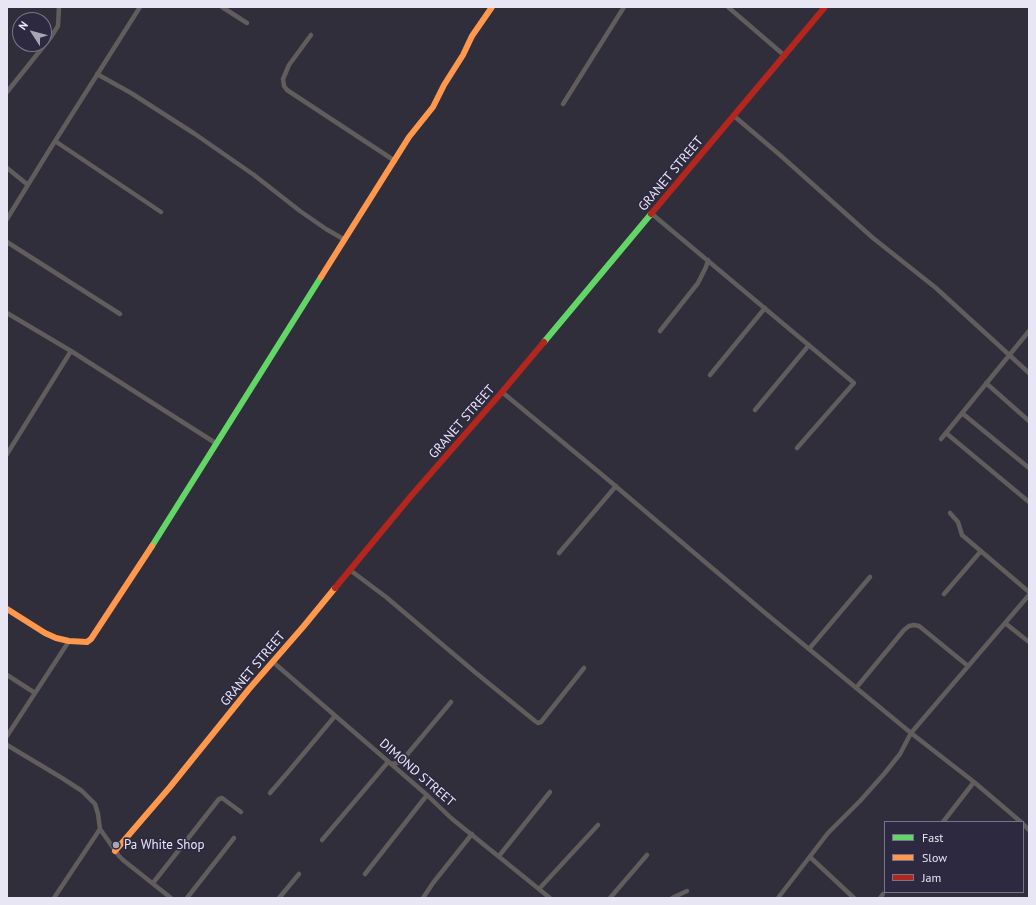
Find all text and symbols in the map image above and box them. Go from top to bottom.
north arrow [12,12,52,52]
text: N [15,18,31,33]
street label: GRANET STREET [635,134,707,214]
street label: GRANET STREET [426,382,498,462]
street label: GRANET STREET [217,629,289,709]
street label: DIMOND STREET [376,736,458,810]
legend [884,821,1024,893]
text: Fast [922,830,943,845]
place label: Pa White Shop [124,837,204,853]
marker: Pa White Shop [111,840,121,850]
text: Slow [922,850,947,865]
text: Jam [922,870,941,885]

